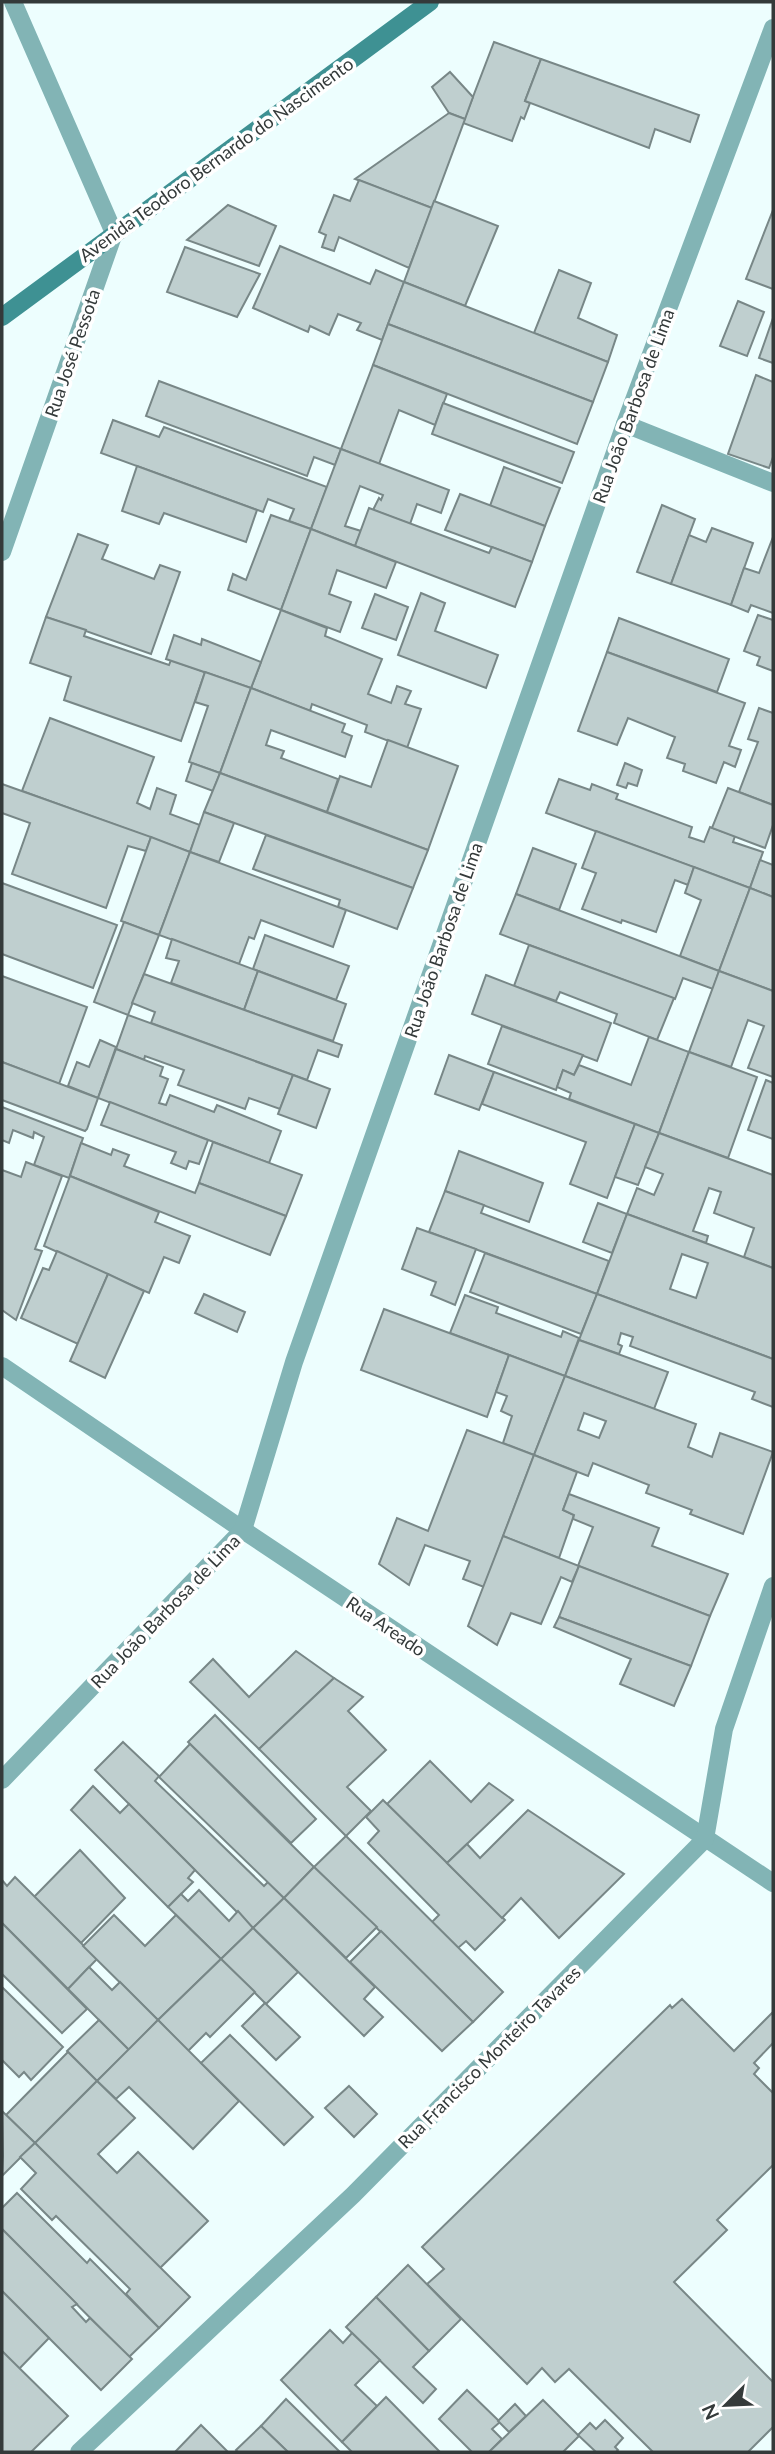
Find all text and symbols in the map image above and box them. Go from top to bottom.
street label: Avenida Teodoro Bernardo do Nascimento [75,52,357,266]
street label: Rua José Pessota [40,286,104,420]
street label: Rua João Barbosa de Lima [588,306,678,506]
street label: Rua João Barbosa de Lima [399,839,487,1041]
street label: Rua João Barbosa de Lima [86,1529,244,1693]
street label: Rua Areado [342,1591,430,1661]
street label: Rua Francisco Monteiro Tavares [393,1961,585,2153]
north arrow [691,2370,761,2440]
text: N [697,2401,723,2423]

